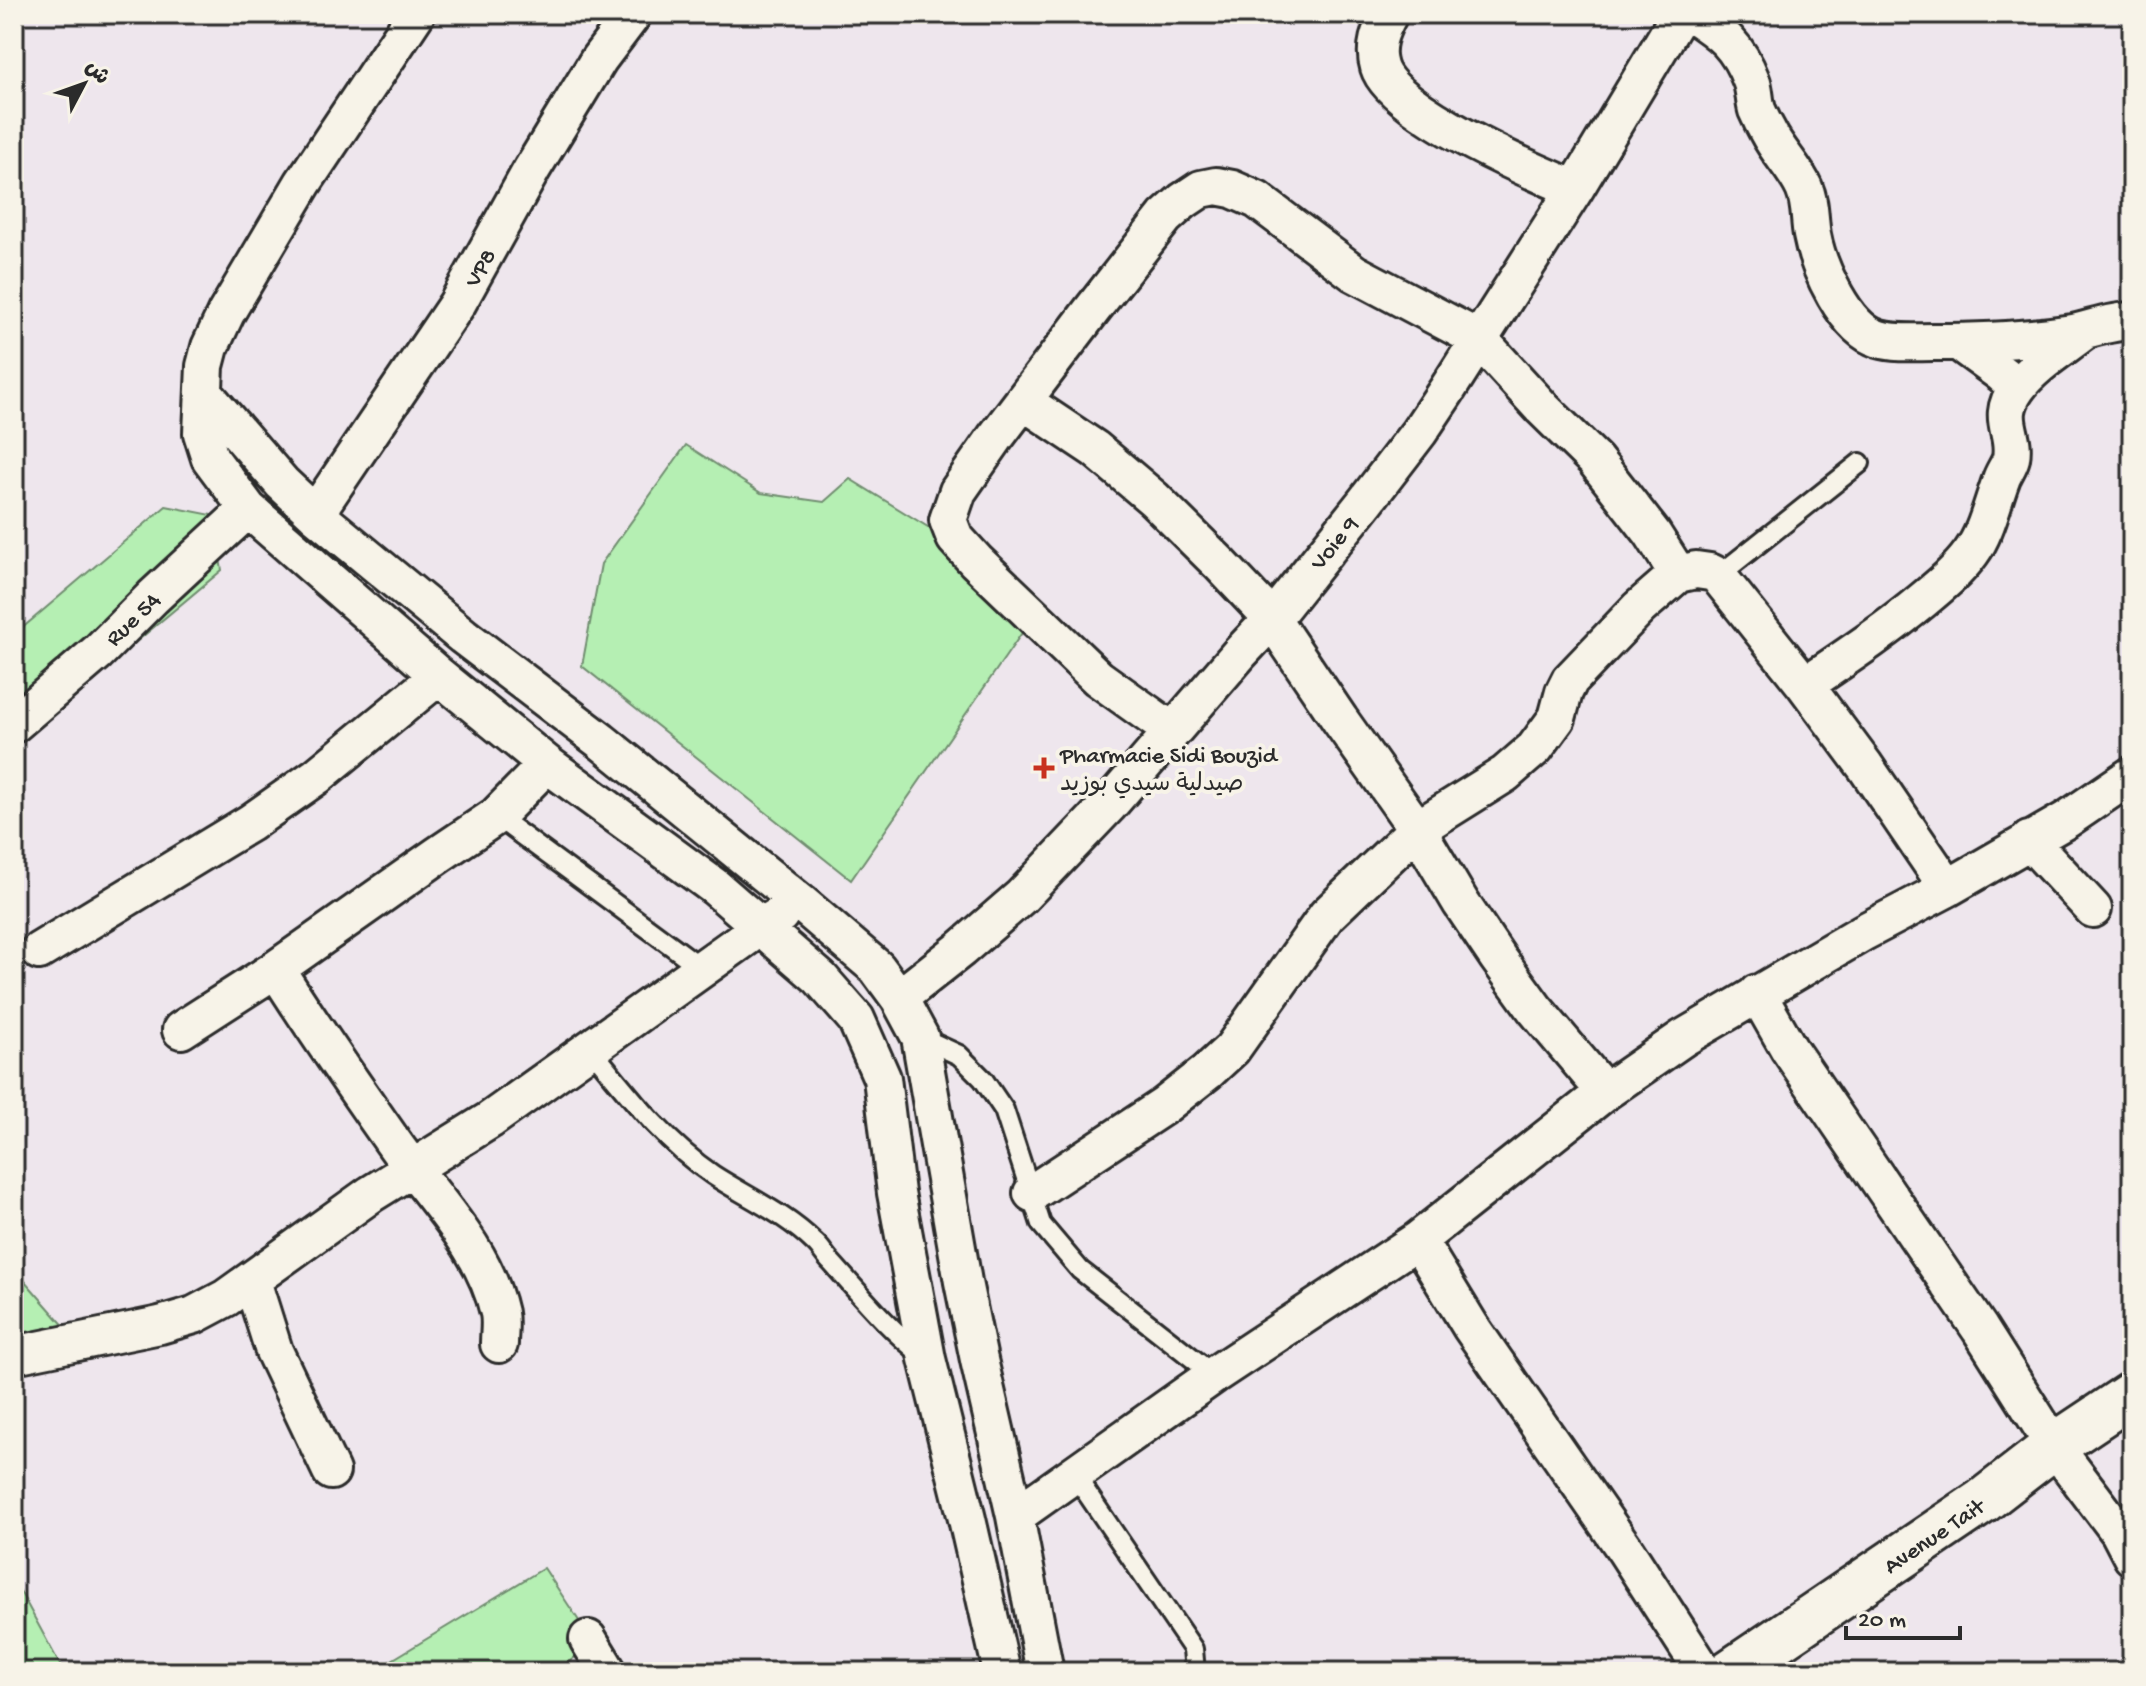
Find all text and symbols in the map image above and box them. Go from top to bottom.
north arrow [44,44,124,124]
text: ش [78,56,114,91]
street label: VP8 [459,244,505,294]
street label: Voie 9 [1305,511,1366,578]
street label: Rue 54 [101,587,169,654]
place label: Pharmacie Sidi Bouzid صيدلية سيدي بوزيد [1059,743,1279,800]
marker: Pharmacie Sidi Bouzid صيدلية سيدي بوزيد [1035,759,1053,777]
street label: Avenue Tait [1879,1492,1993,1582]
scale bar [1846,1590,1960,1640]
text: 20 m [1858,1607,1906,1636]

